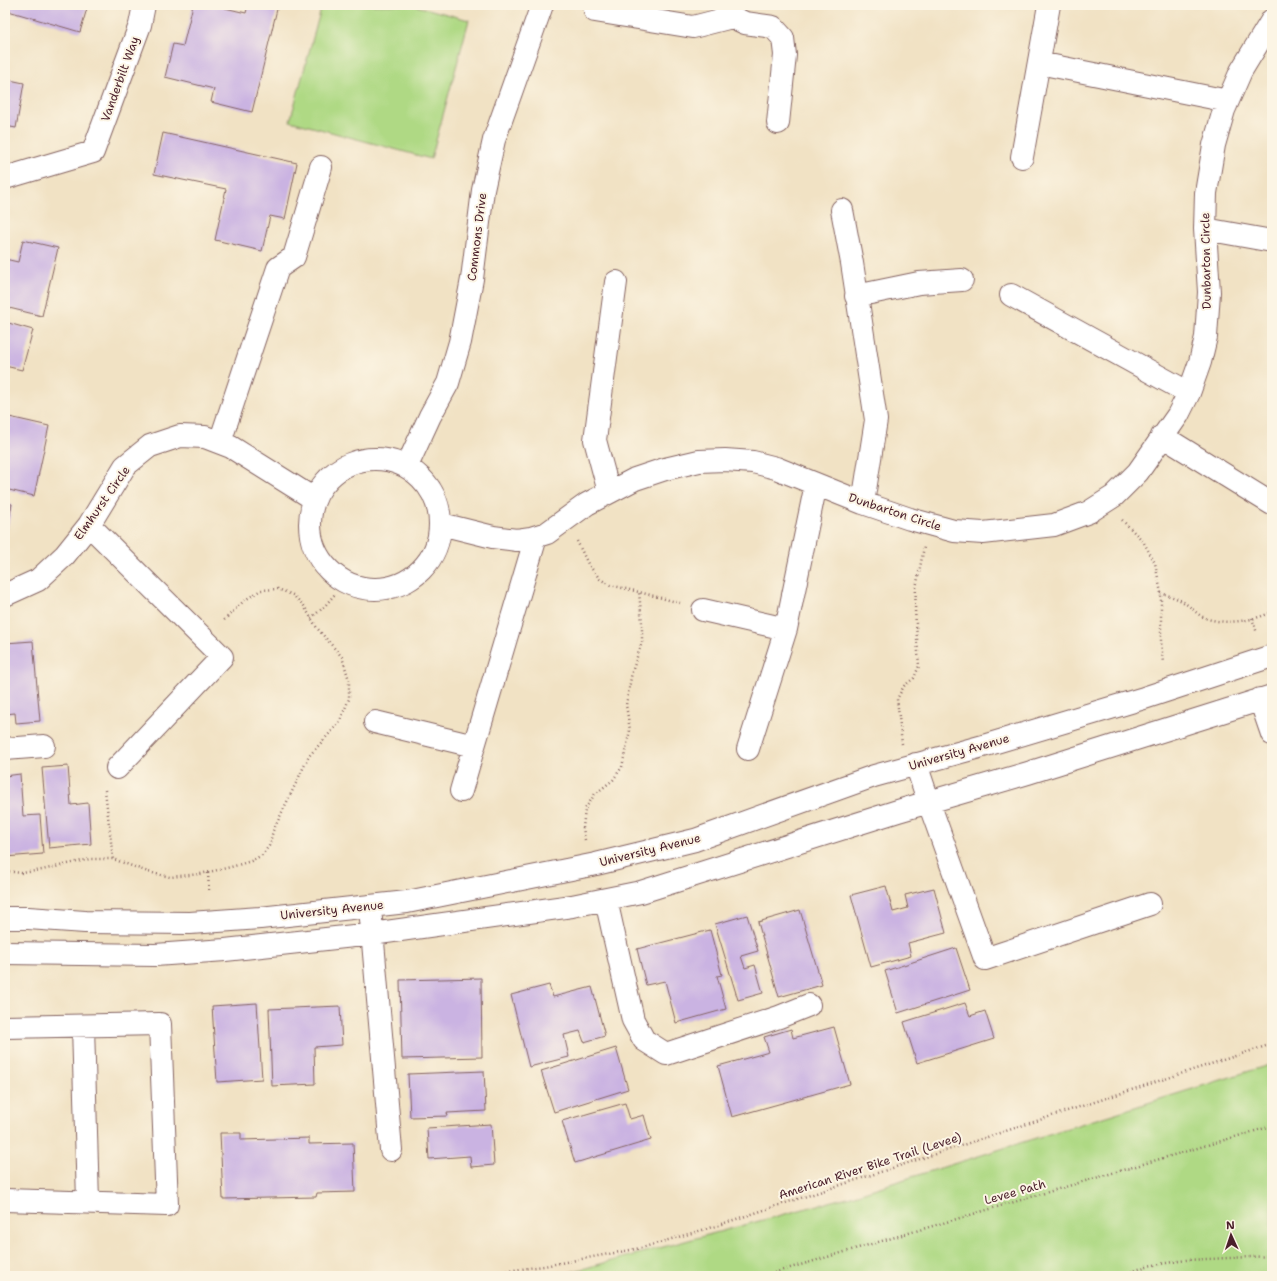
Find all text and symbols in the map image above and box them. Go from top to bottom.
street label: Vanderbilt Way [97,34,143,124]
street label: Commons Drive [464,192,490,282]
street label: Dunbarton Circle [1197,212,1215,310]
street label: Elmhurst Circle [70,463,134,543]
street label: Dunbarton Circle [846,489,944,535]
street label: University Avenue [907,730,1011,774]
street label: University Avenue [598,830,702,870]
street label: University Avenue [280,897,385,923]
street label: American River Bike Trail (Levee) [777,1129,963,1203]
street label: Levee Path [983,1176,1047,1208]
north arrow [1211,1215,1251,1255]
text: N [1226,1218,1236,1233]

